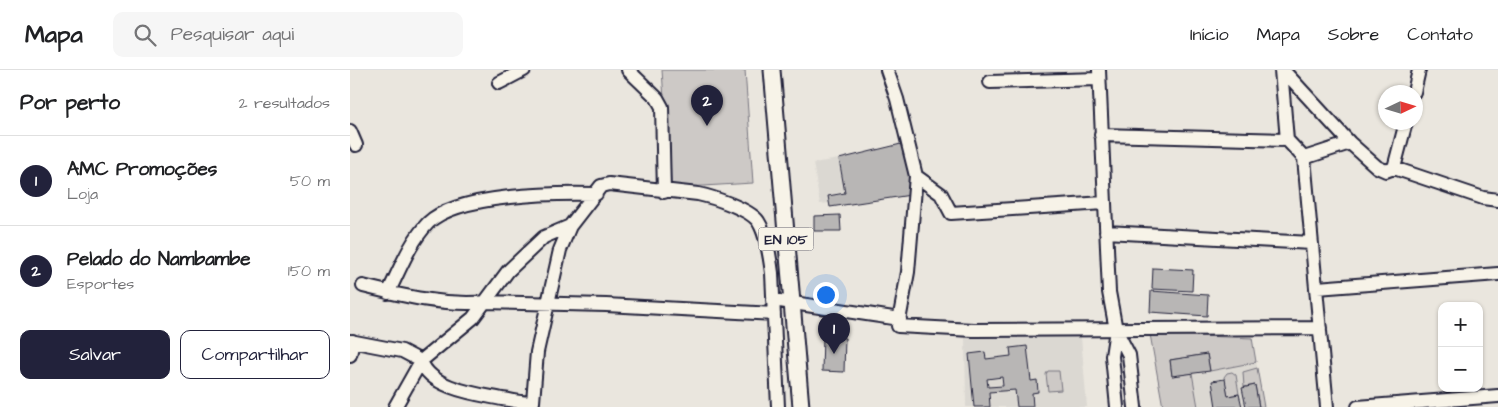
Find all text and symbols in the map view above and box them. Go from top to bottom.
search box [113,12,463,57]
text: Mapa [25,18,83,52]
icon: search [131,21,159,49]
text: Pesquisar aqui [171,21,294,48]
text: Início [1190,22,1229,47]
text: Mapa [1257,22,1300,47]
text: Sobre [1328,22,1379,47]
text: Contato [1407,22,1473,47]
pin: 2 [691,85,723,126]
north arrow [1378,85,1423,130]
text: Por perto [20,88,120,117]
text: 2 resultados [238,92,330,114]
text: AMC Promoções [67,156,217,183]
text: 1 [35,170,37,192]
text: 50 m [290,170,330,192]
text: Loja [67,183,98,205]
road number: EN 105 [758,227,814,250]
text: Pelado do Nambambe [67,246,251,273]
text: 2 [31,260,41,282]
text: 150 m [288,260,330,282]
text: Esportes [67,273,134,295]
your location [813,282,839,308]
map controls [1438,302,1483,392]
button: + [1438,302,1483,347]
pin: 1 [818,313,850,354]
button: Salvar [20,330,170,379]
button: Compartilhar [180,330,330,379]
button: − [1438,347,1483,392]

